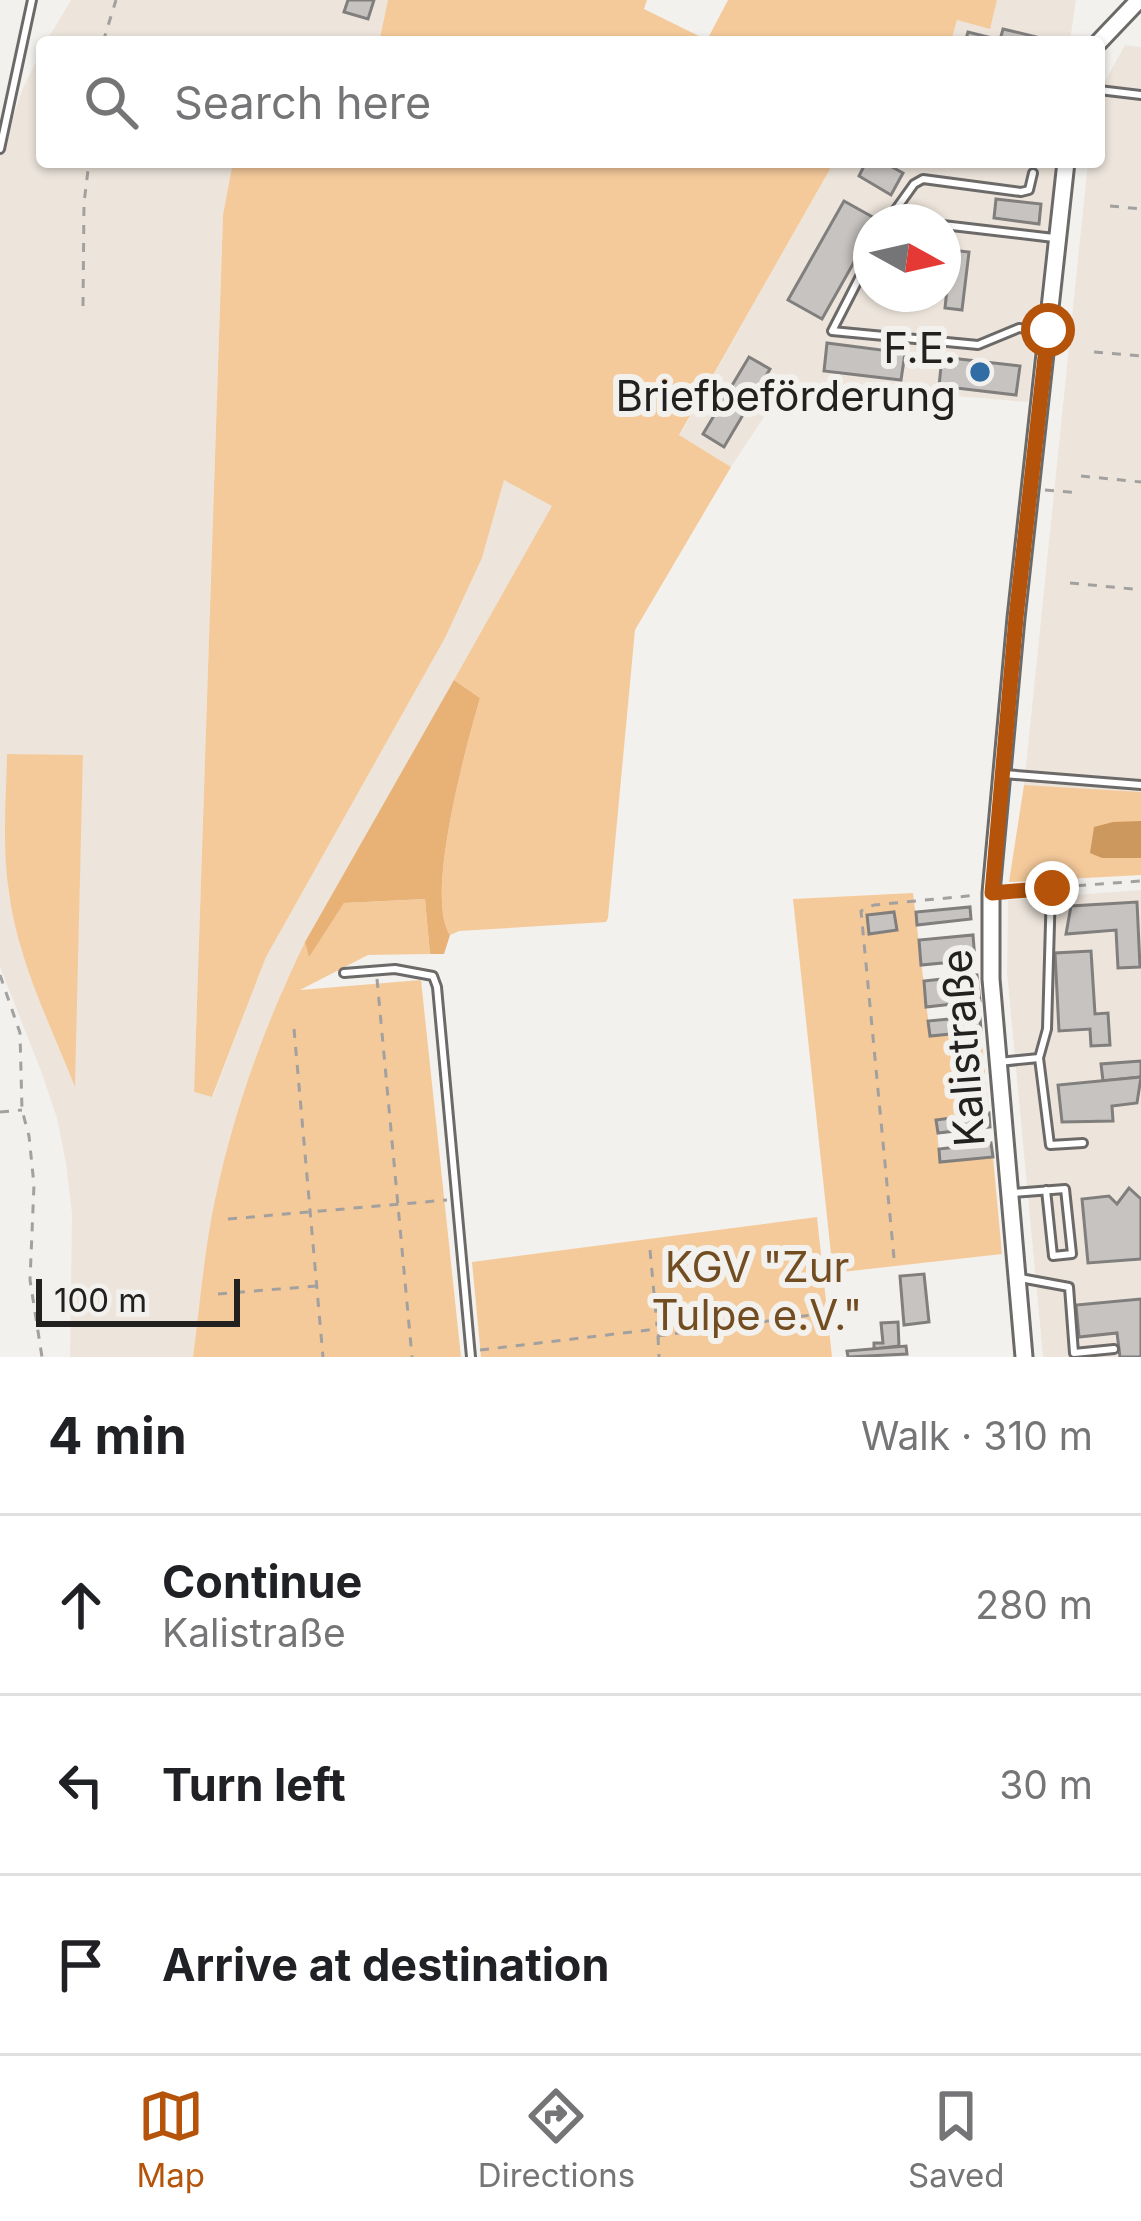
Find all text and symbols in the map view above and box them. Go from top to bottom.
search box [36,36,1105,168]
icon: search [78,69,144,135]
text: Search here [174,75,431,130]
north arrow [853,204,961,312]
route start [1021,303,1075,357]
place label: F.E. Briefbeförderung [616,322,956,421]
marker: F.E. Briefbeförderung [967,359,993,385]
route end [1025,861,1079,915]
street label: Kalistraße [930,948,995,1148]
park label: KGV "Zur Tulpe e.V." [652,1241,862,1340]
scale bar [36,1273,240,1326]
text: 100 m [54,1280,147,1320]
text: 4 min [48,1405,187,1466]
text: Walk · 310 m [861,1412,1093,1459]
text: Continue [162,1554,362,1609]
icon: ahead [48,1572,114,1638]
text: 280 m [975,1581,1093,1628]
text: Kalistraße [162,1609,346,1656]
icon: left [48,1752,114,1818]
text: Turn left [162,1757,346,1812]
text: 30 m [999,1761,1093,1808]
icon: arrive [48,1932,114,1998]
text: Arrive at destination [162,1937,609,1992]
tab: Map [136,2083,205,2195]
tab: Directions [478,2083,635,2195]
tab: Saved [908,2083,1005,2195]

